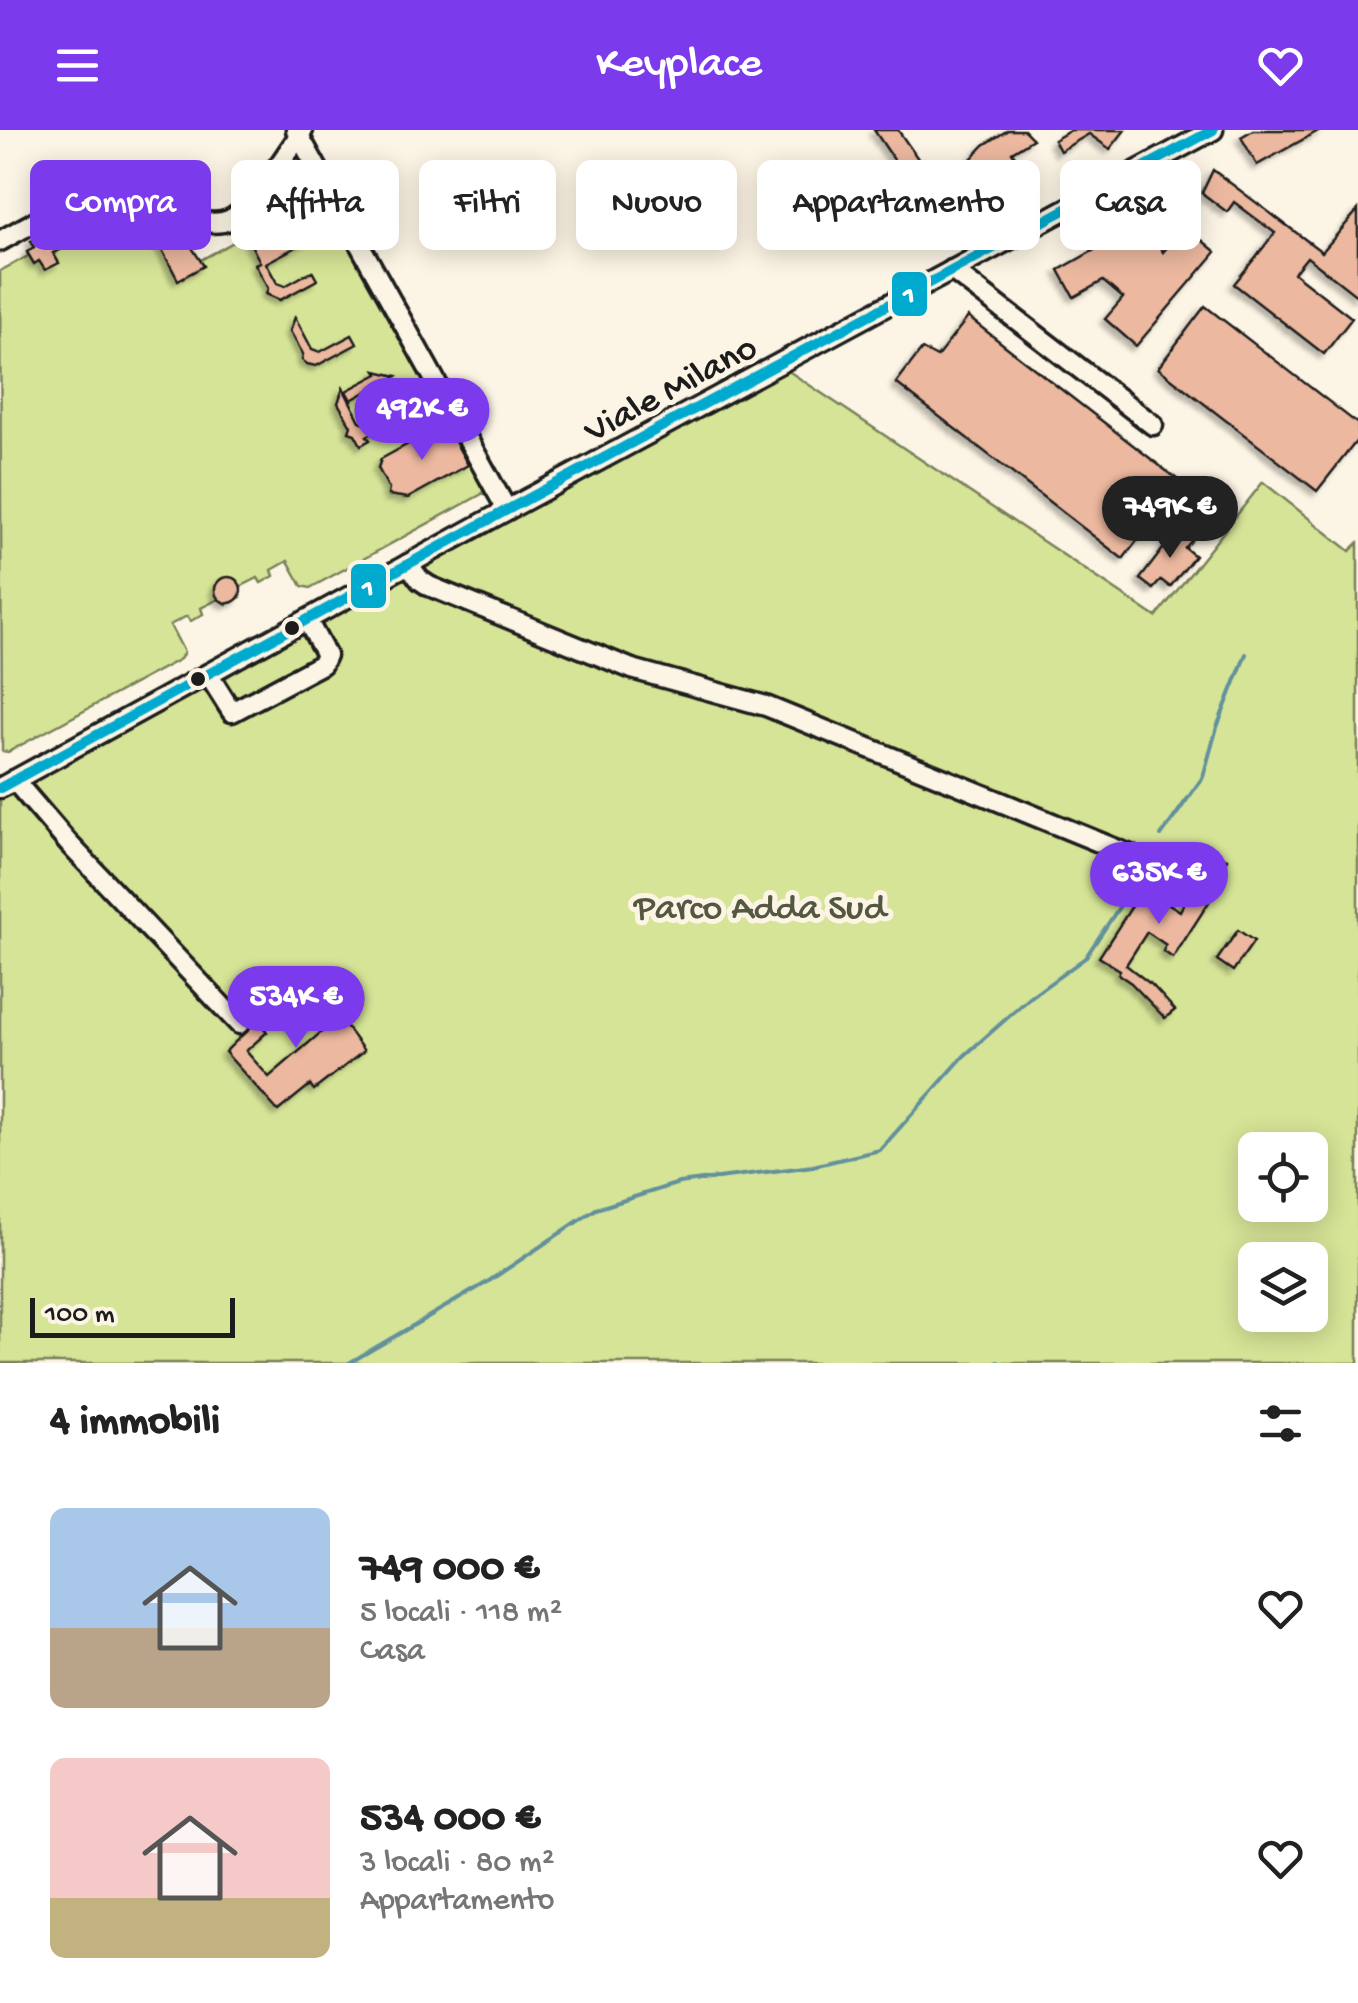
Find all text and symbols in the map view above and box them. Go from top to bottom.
icon: menu [50,38,105,93]
icon: heart [1253,38,1308,93]
text: Keyplace [596,39,762,92]
chip: Compra [30,160,211,250]
chip: Affitta [231,160,399,250]
chip: Filtri [419,160,556,250]
chip: Nuovo [576,160,737,250]
chip: Appartamento [757,160,1040,250]
chip: Casa [1060,160,1201,250]
line badge: 1 [890,270,929,318]
text: 1 [902,281,915,314]
street label: Viale Milano [577,327,766,456]
pin: 492K € [341,378,503,463]
text: 492K € [376,391,468,429]
pin: 749K € [1089,476,1251,561]
text: 749K € [1124,489,1216,527]
line badge: 1 [349,562,388,610]
text: 1 [361,574,374,607]
unlabelled marker [282,618,302,638]
unlabelled marker [188,669,208,689]
pin: 635K € [1078,842,1240,927]
text: 635K € [1112,855,1206,893]
park label: Parco Adda Sud [633,888,889,932]
pin: 534K € [215,966,377,1051]
text: 534K € [250,979,342,1017]
map controls [1238,1132,1328,1332]
button: locate [1238,1132,1328,1222]
button: layers [1238,1242,1328,1332]
scale bar [30,1293,235,1338]
text: 100 m [45,1299,115,1332]
icon: filters [1253,1396,1308,1451]
text: 4 immobili [50,1399,220,1448]
text: 749 000 € [360,1546,539,1595]
icon: home [130,1548,250,1668]
icon: heart [1253,1581,1308,1636]
text: 5 locali · 118 m² [360,1595,562,1633]
text: Casa [360,1633,425,1671]
text: 534 000 € [360,1796,540,1845]
icon: home [130,1798,250,1918]
icon: heart [1253,1831,1308,1886]
text: 3 locali · 80 m² [360,1845,554,1883]
text: Appartamento [360,1883,554,1921]

